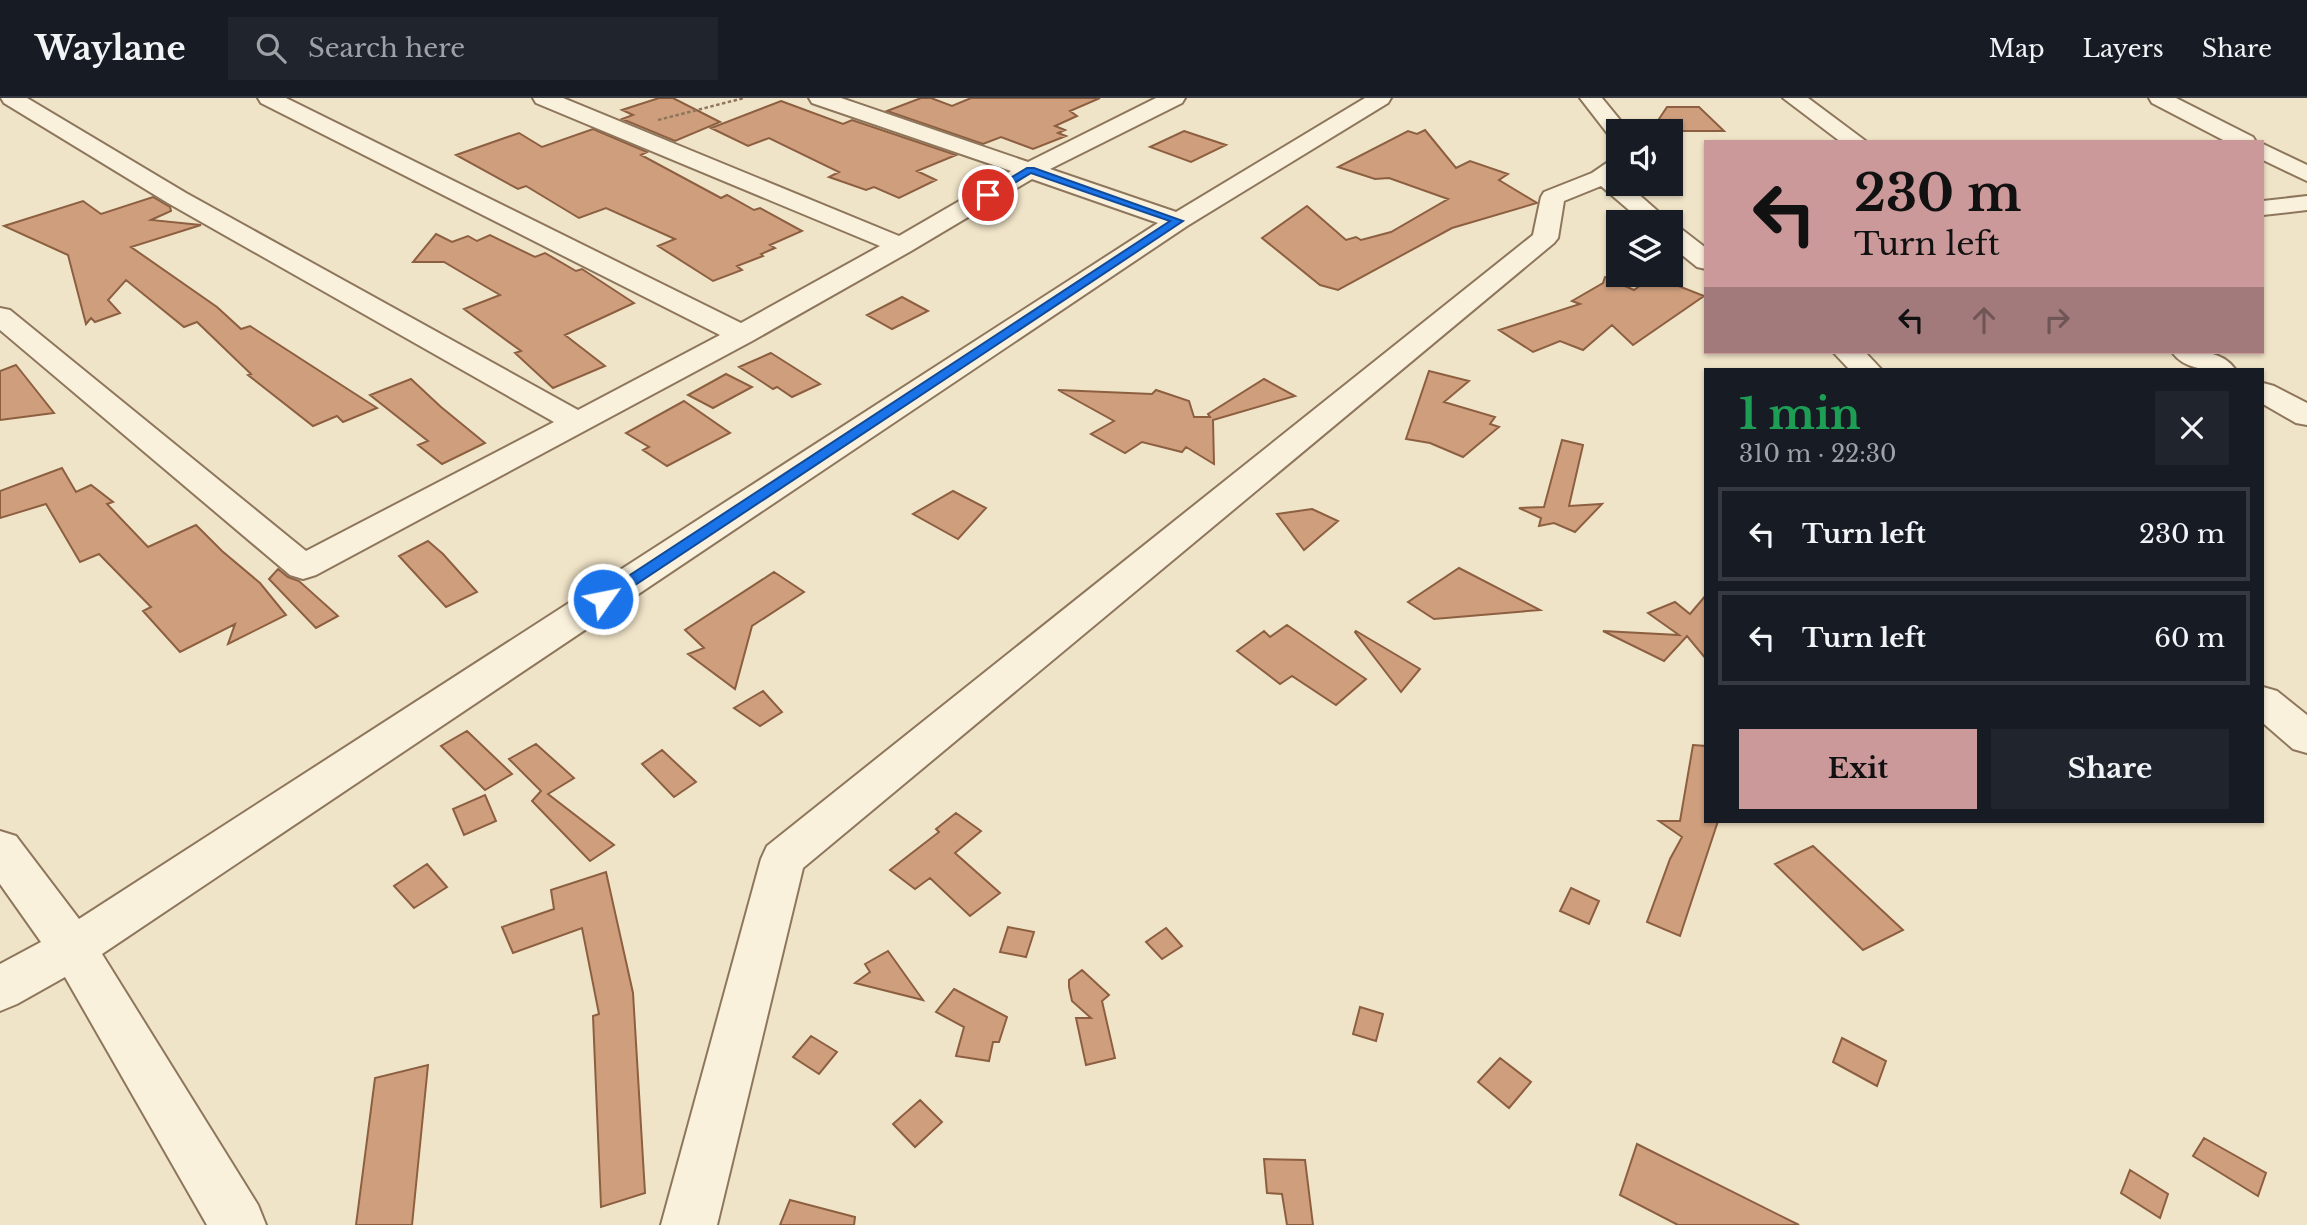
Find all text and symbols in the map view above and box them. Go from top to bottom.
search box [228,17,718,80]
text: Waylane [35,28,186,69]
icon: search [252,29,290,67]
text: Search here [308,32,465,64]
text: Map [1989,34,2045,63]
text: Layers [2083,34,2164,63]
text: Share [2202,34,2272,63]
map controls [1606,119,1683,287]
button: sound [1606,119,1683,196]
text: 230 m [1854,163,2021,224]
pin [958,165,1018,225]
icon: left [1739,168,1830,259]
icon: arrive [969,176,1007,214]
button: layers [1606,210,1683,287]
text: Turn left [1854,224,2000,264]
icon: left [1892,301,1930,339]
icon: ahead [1965,301,2003,339]
icon: right [2038,301,2076,339]
text: 1 min [1739,388,1861,440]
button: close [2155,391,2229,465]
text: 310 m · 22:30 [1739,440,1896,468]
icon: left [1743,515,1781,553]
text: Turn left [1802,518,1926,550]
text: 230 m [2139,518,2225,550]
position arrow [566,562,640,636]
icon: left [1743,619,1781,657]
text: Turn left [1802,622,1926,654]
text: 60 m [2154,622,2225,654]
button: Exit [1739,729,1977,809]
button: Share [1991,729,2229,809]

